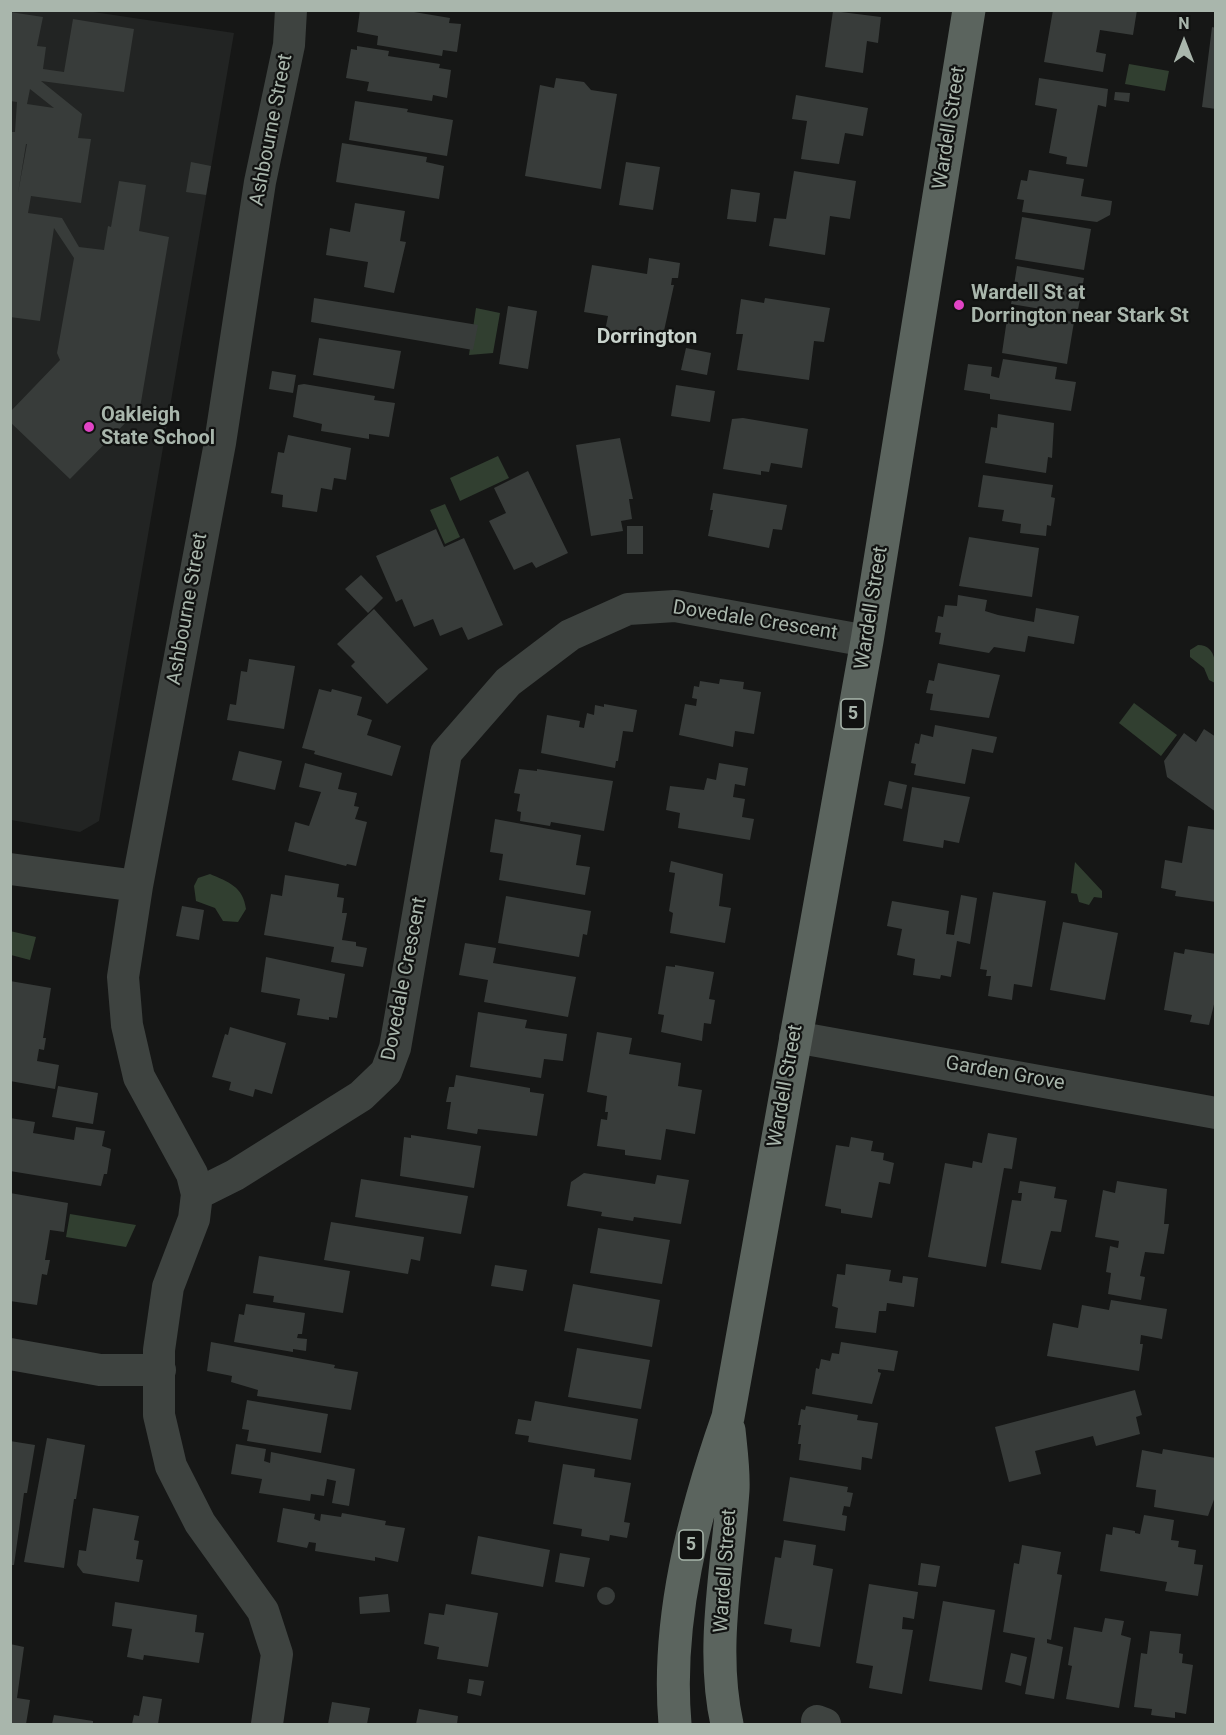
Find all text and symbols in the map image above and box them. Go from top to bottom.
north arrow [1154,12,1214,72]
text: N [1178,14,1190,33]
street label: Ashbourne Street [246,52,298,208]
street label: Wardell Street [928,65,972,191]
place label: Wardell St at Dorrington near Stark St [971,282,1189,329]
marker: Wardell St at Dorrington near Stark St [952,298,966,312]
district label: Dorrington [597,325,697,351]
place label: Oakleigh State School [101,404,215,451]
marker: Oakleigh State School [82,420,96,434]
street label: Ashbourne Street [163,531,213,687]
street label: Wardell Street [850,545,894,671]
street label: Dovedale Crescent [671,596,839,646]
road number: 5 [841,699,865,729]
street label: Dovedale Crescent [377,895,433,1063]
street label: Wardell Street [763,1023,809,1149]
street label: Garden Grove [944,1052,1066,1096]
street label: Wardell Street [710,1508,742,1634]
road number: 5 [679,1530,703,1560]

